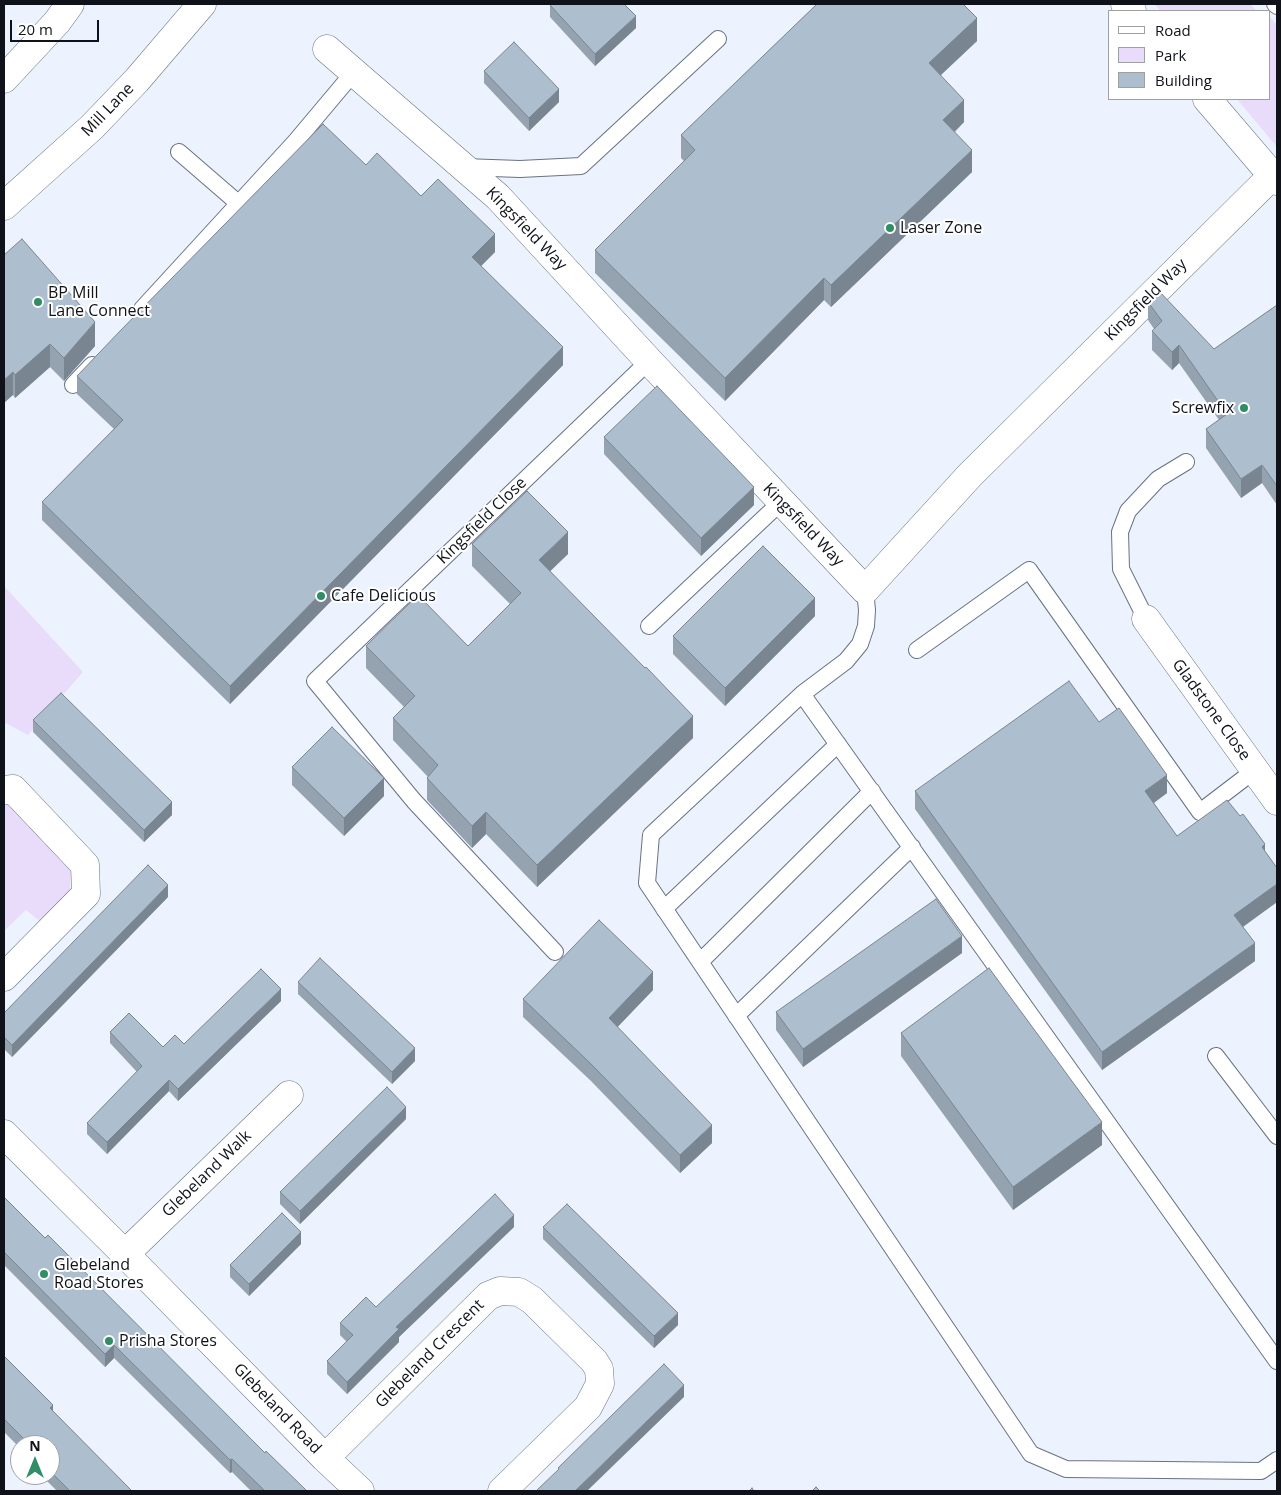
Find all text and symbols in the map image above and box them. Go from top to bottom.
scale bar [12,10,101,42]
legend [1108,10,1271,100]
text: 20 m [18,19,53,39]
text: Road [1155,20,1191,40]
text: Park [1155,45,1186,65]
text: Building [1155,70,1212,90]
street label: Mill Lane [78,79,138,141]
street label: Kingsfield Way [482,183,570,275]
place label: Laser Zone [900,218,982,238]
marker: Laser Zone [884,222,896,234]
street label: Kingsfield Way [1101,255,1191,345]
place label: BP Mill Lane Connect [48,283,150,321]
marker: BP Mill Lane Connect [32,296,44,308]
place label: Screwfix [1172,398,1234,418]
marker: Screwfix [1238,402,1250,414]
street label: Kingsfield Close [433,474,531,568]
street label: Kingsfield Way [759,479,847,571]
place label: Cafe Delicious [331,586,436,606]
marker: Cafe Delicious [315,590,327,602]
street label: Gladstone Close [1168,656,1254,764]
street label: Glebeland Walk [159,1127,255,1221]
place label: Glebeland Road Stores [54,1255,144,1293]
marker: Glebeland Road Stores [38,1268,50,1280]
street label: Glebeland Crescent [372,1296,488,1412]
place label: Prisha Stores [119,1331,217,1351]
marker: Prisha Stores [103,1335,115,1347]
street label: Glebeland Road [229,1360,325,1458]
north arrow [10,1435,60,1485]
text: N [29,1436,41,1455]

